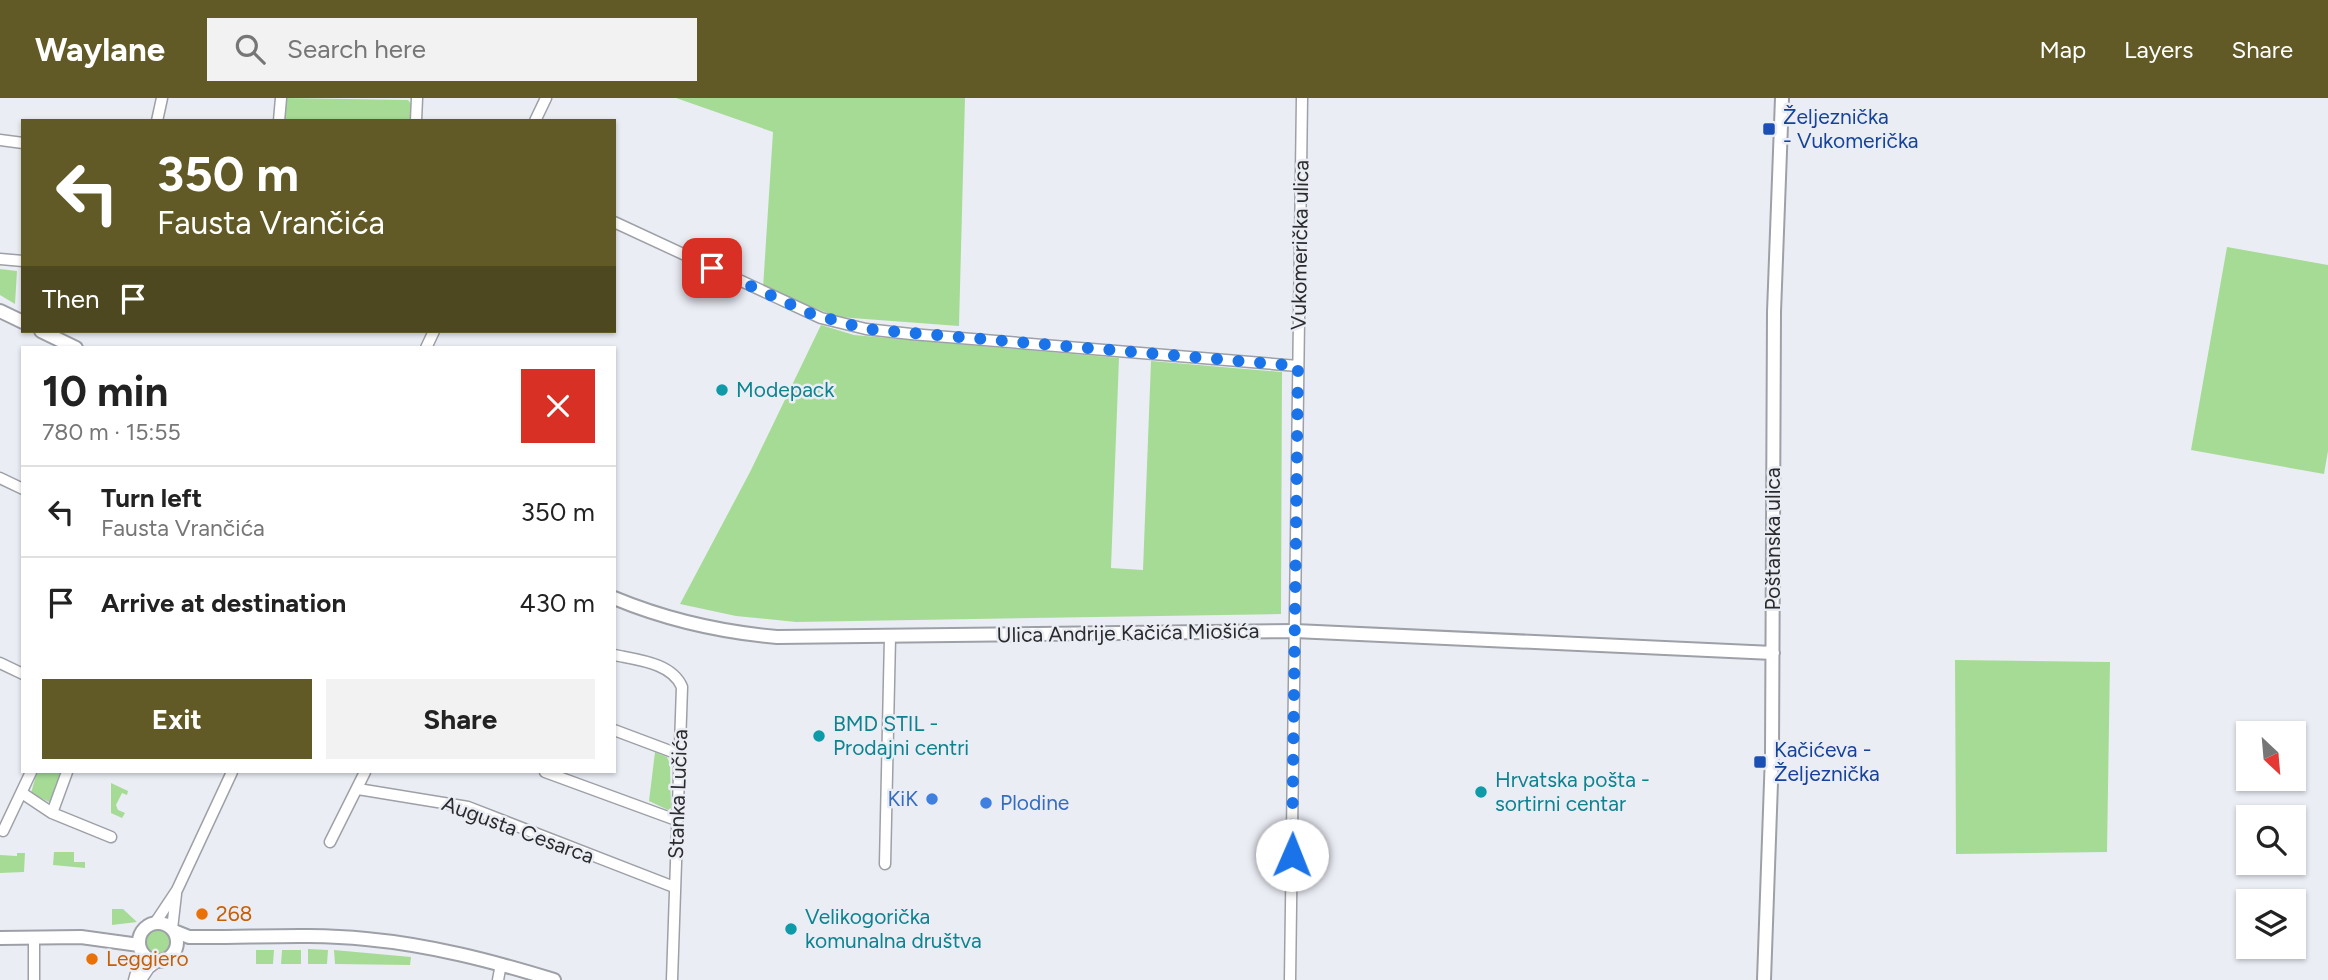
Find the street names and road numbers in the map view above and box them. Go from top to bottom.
street label: Vukomerička ulica [1286,160,1313,330]
street label: Poštanska ulica [1760,467,1785,611]
street label: Ulica Andrije Kačića Miošića [997,618,1259,647]
street label: Stanka Lučića [663,729,692,859]
street label: Augusta Cesarca [439,790,598,869]

